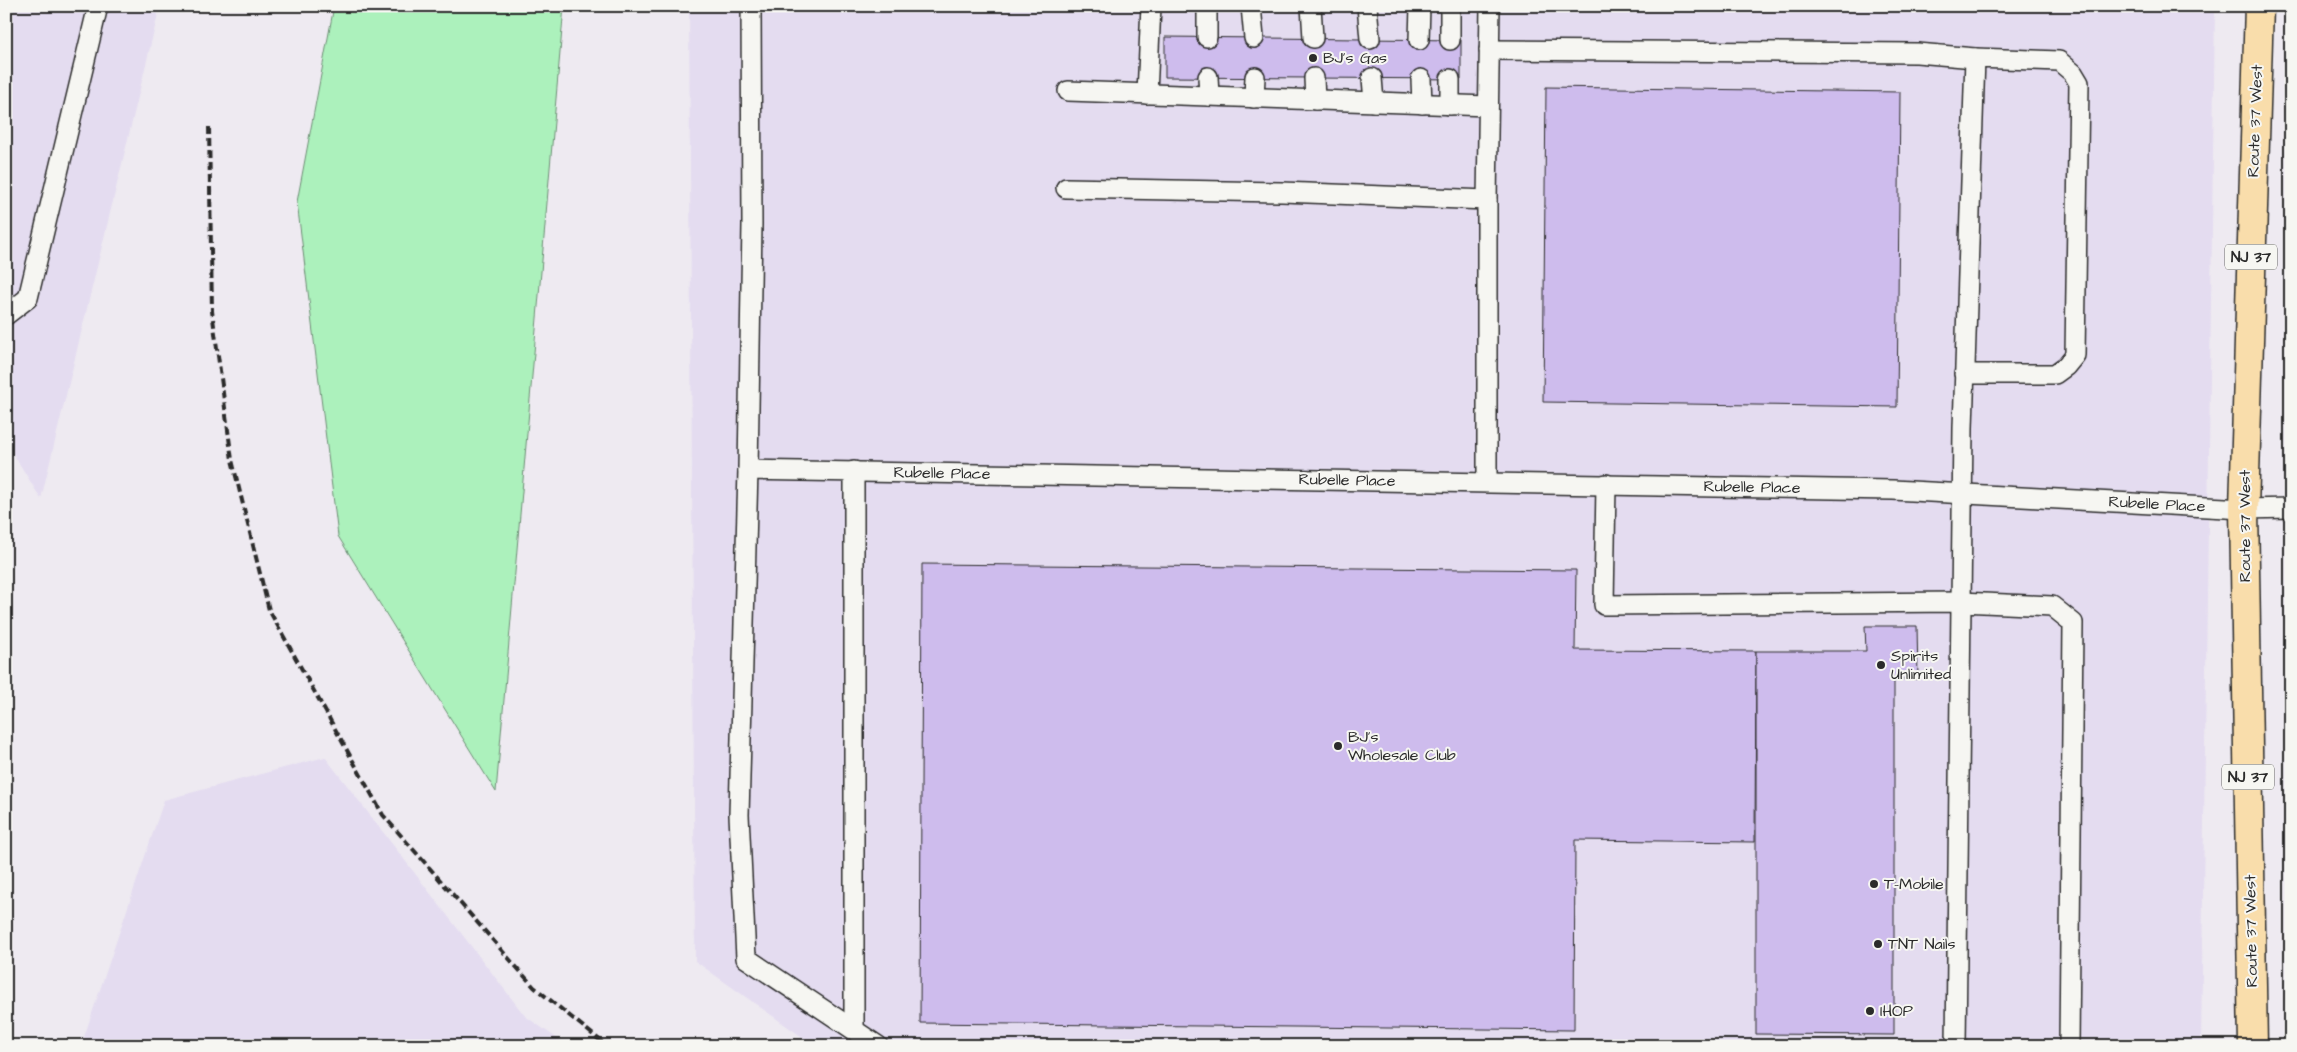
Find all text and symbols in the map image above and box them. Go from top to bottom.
place label: BJ’s Gas [1323,47,1387,69]
marker: BJ’s Gas [1307,52,1319,64]
street label: Route 37 West [2242,64,2268,178]
road number: NJ 37 [2225,244,2277,270]
street label: Rubelle Place [893,461,991,485]
street label: Rubelle Place [1298,468,1396,492]
street label: Route 37 West [2234,469,2256,582]
street label: Rubelle Place [1703,475,1801,499]
street label: Rubelle Place [2108,490,2206,518]
place label: Spirits Unlimited [1891,645,1951,685]
marker: Spirits Unlimited [1875,659,1887,671]
place label: BJ's Wholesale Club [1348,726,1456,766]
marker: BJ's Wholesale Club [1332,740,1344,752]
road number: NJ 37 [2222,764,2274,790]
place label: T-Mobile [1884,873,1944,895]
street label: Route 37 West [2239,874,2263,988]
marker: T-Mobile [1868,878,1880,890]
place label: TNT Nails [1888,933,1956,955]
marker: TNT Nails [1872,938,1884,950]
place label: IHOP [1880,1000,1913,1022]
marker: IHOP [1864,1005,1876,1017]

